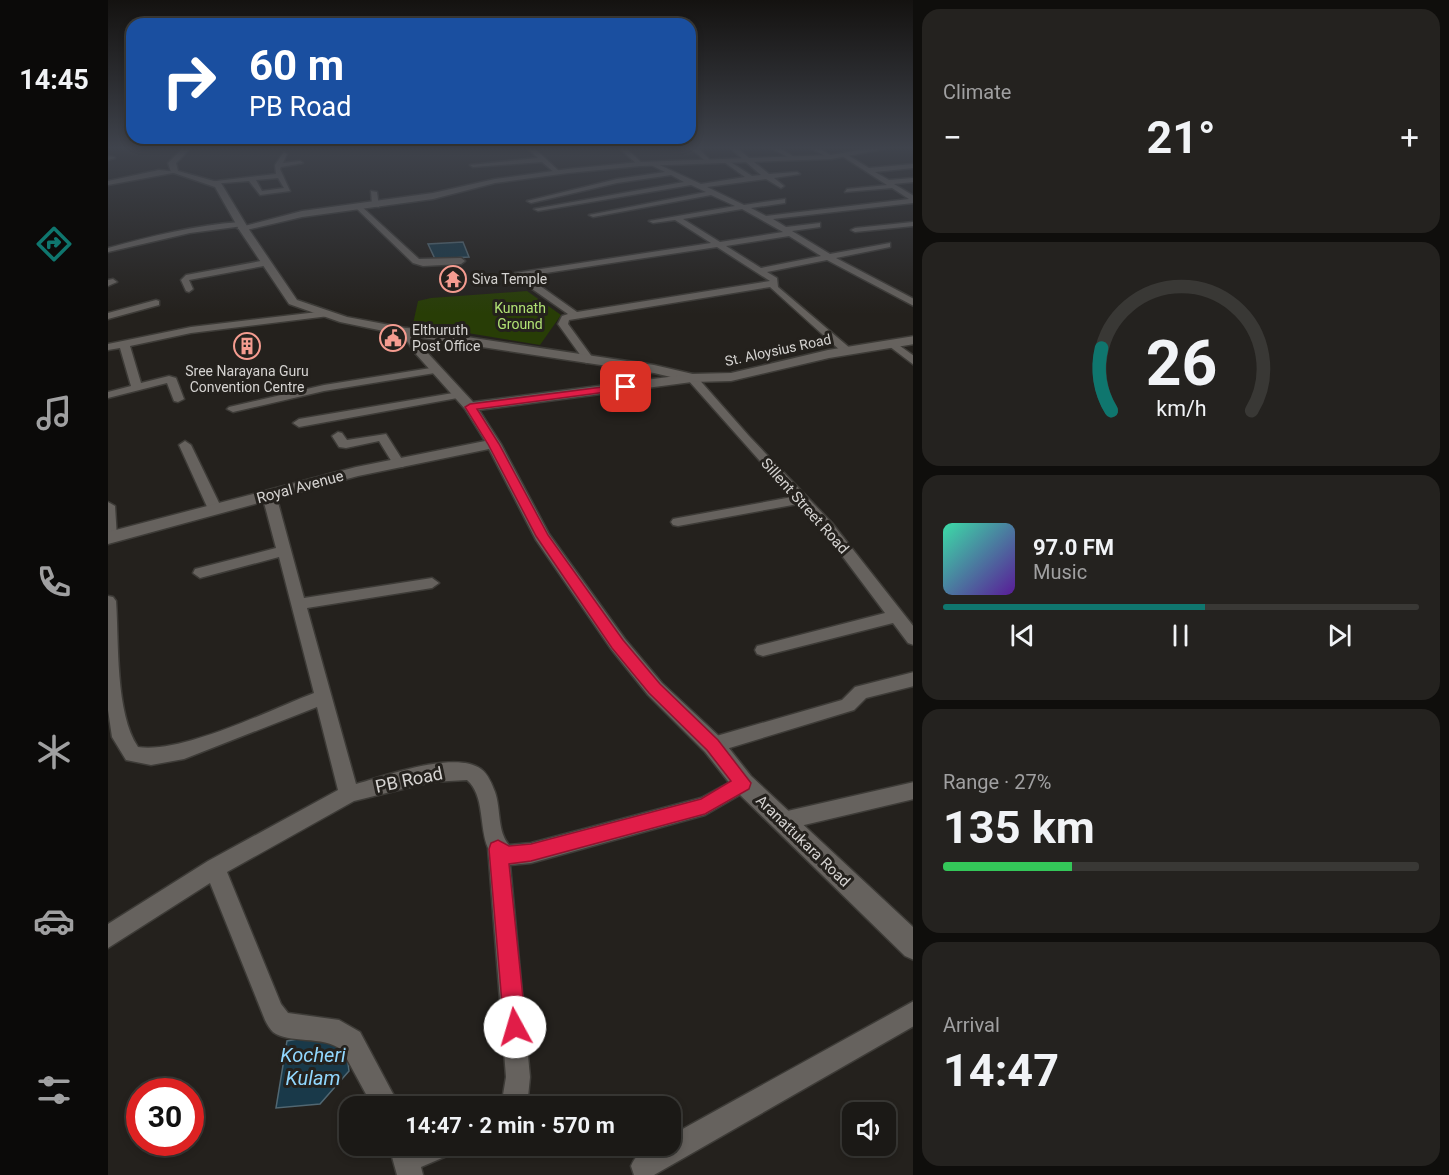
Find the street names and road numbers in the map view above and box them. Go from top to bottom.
street label: St. Aloysius Road [723,331,833,369]
street label: Sillent Street Road [757,454,853,558]
street label: Royal Avenue [255,467,345,507]
street label: PB Road [373,762,445,797]
street label: Aranattukara Road [752,791,854,891]

